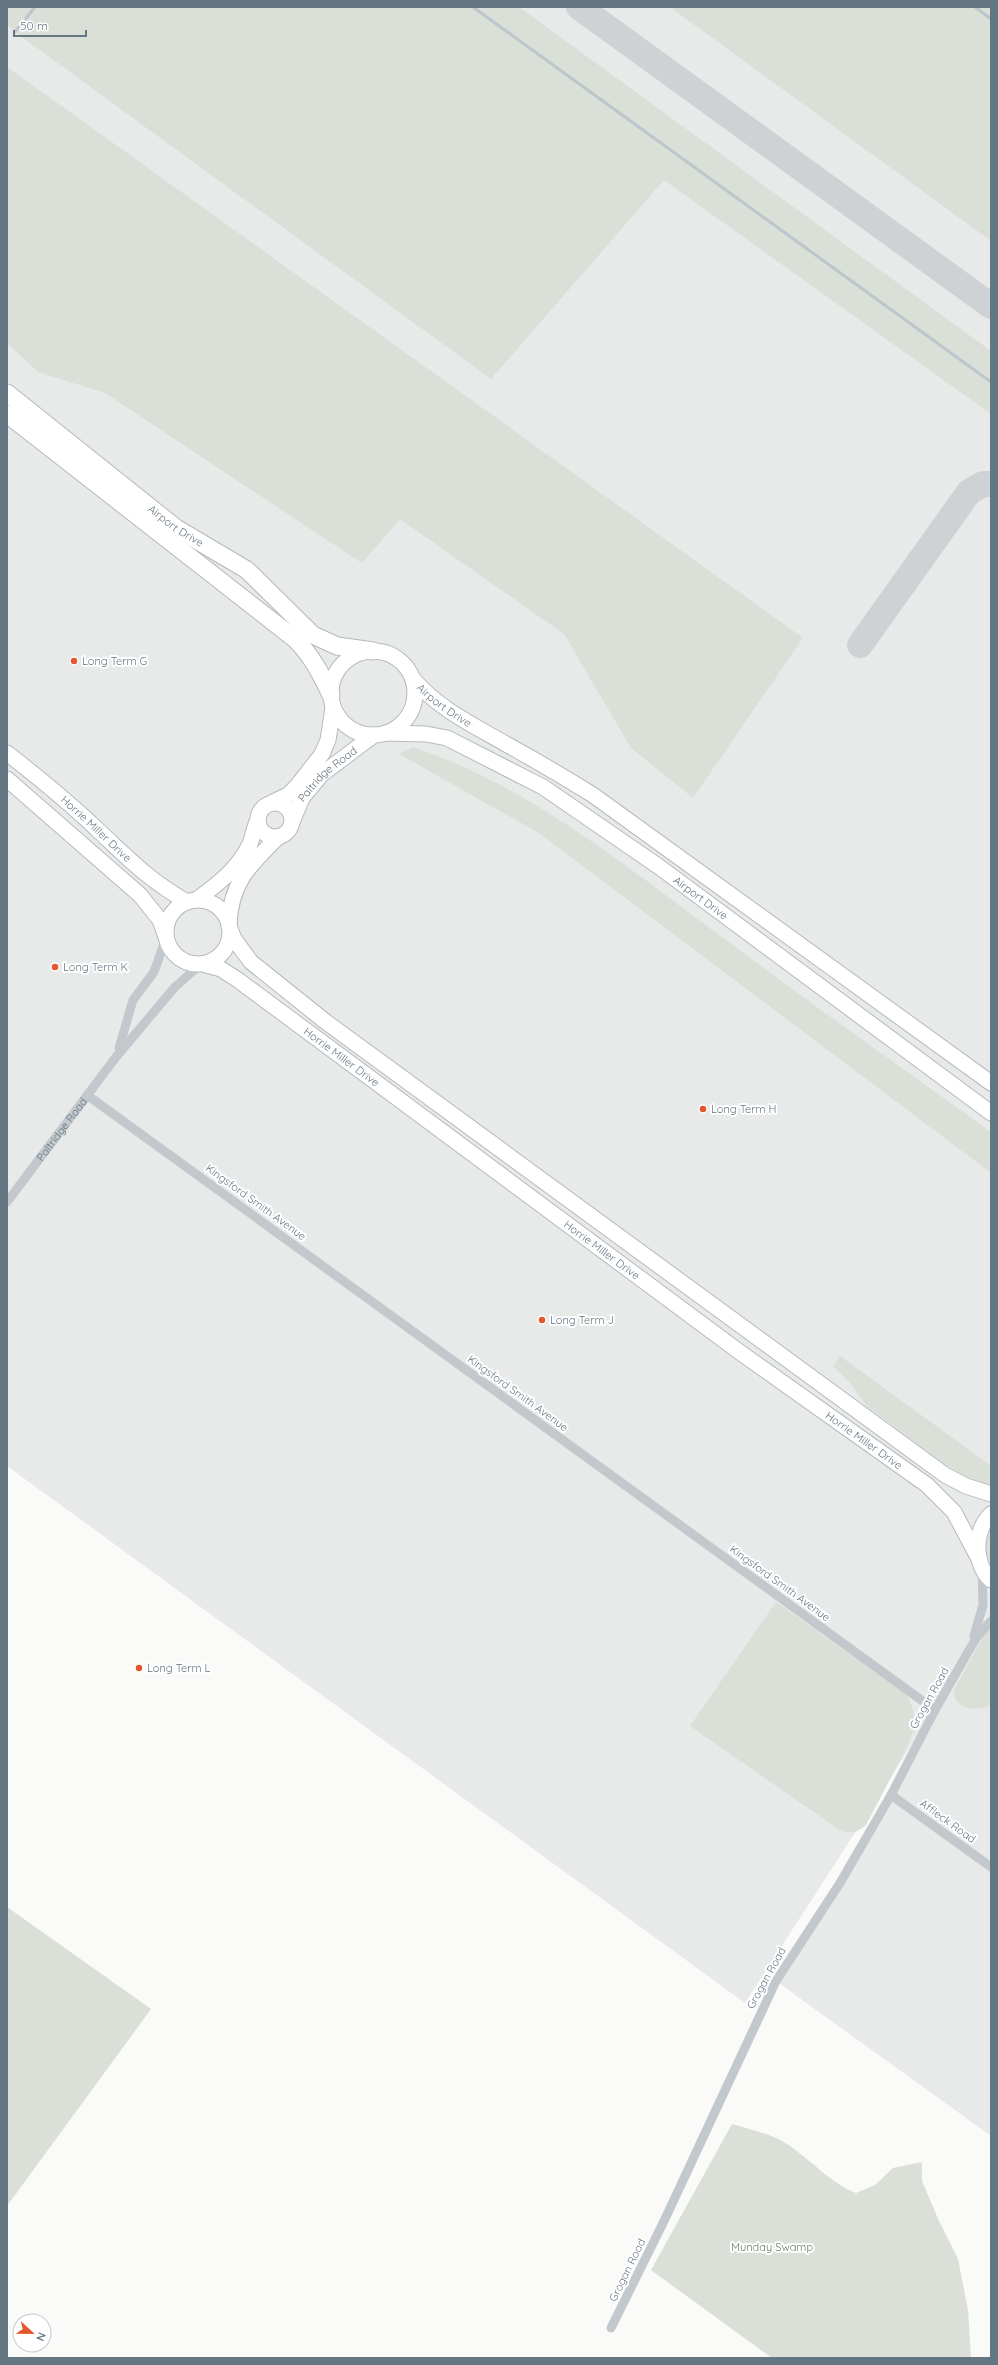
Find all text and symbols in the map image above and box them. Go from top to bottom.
scale bar [14,12,86,38]
text: 50 m [20,18,48,33]
street label: Airport Drive [145,502,206,550]
place label: Long Term G [82,654,147,668]
marker: Long Term G [69,656,79,666]
street label: Airport Drive [414,681,474,730]
street label: Paltridge Road [295,743,360,805]
street label: Horrie Miller Drive [58,793,134,865]
street label: Airport Drive [671,873,731,923]
place label: Long Term K [63,960,128,974]
marker: Long Term K [50,962,60,972]
street label: Horrie Miller Drive [301,1024,382,1090]
street label: Paltridge Road [33,1095,90,1164]
place label: Long Term H [711,1102,776,1116]
marker: Long Term H [698,1104,708,1114]
street label: Kingsford Smith Avenue [203,1161,309,1243]
street label: Horrie Miller Drive [561,1217,643,1283]
place label: Long Term J [550,1313,614,1327]
marker: Long Term J [537,1315,547,1325]
street label: Kingsford Smith Avenue [465,1352,571,1434]
street label: Horrie Miller Drive [823,1408,905,1472]
street label: Kingsford Smith Avenue [727,1542,833,1624]
place label: Long Term L [147,1661,211,1675]
marker: Long Term L [134,1663,144,1673]
street label: Grogan Road [906,1665,952,1731]
street label: Affleck Road [917,1796,979,1846]
street label: Grogan Road [743,1945,789,2011]
street label: Grogan Road [606,2236,648,2304]
park label: Munday Swamp [731,2240,813,2254]
north arrow [12,2313,52,2353]
text: N [33,2330,49,2343]

